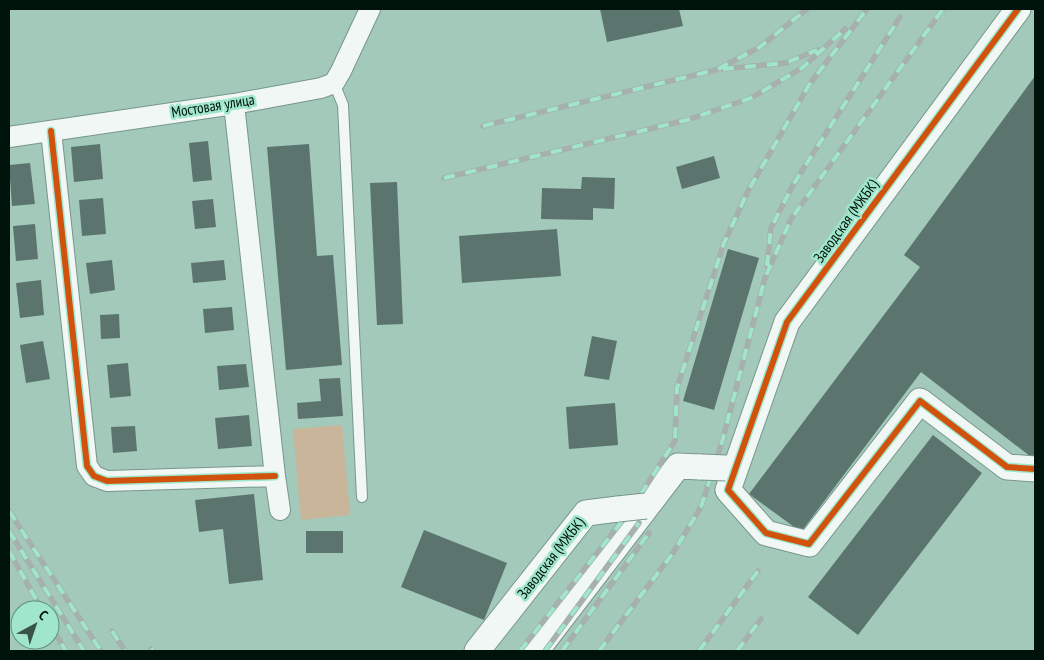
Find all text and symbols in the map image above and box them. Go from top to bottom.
street label: Мостовая улица [170,90,256,121]
street label: Заводская (МЖБК) [809,175,882,266]
street label: Заводская (МЖБК) [513,513,589,602]
north arrow [10,600,60,650]
text: С [35,606,52,624]

